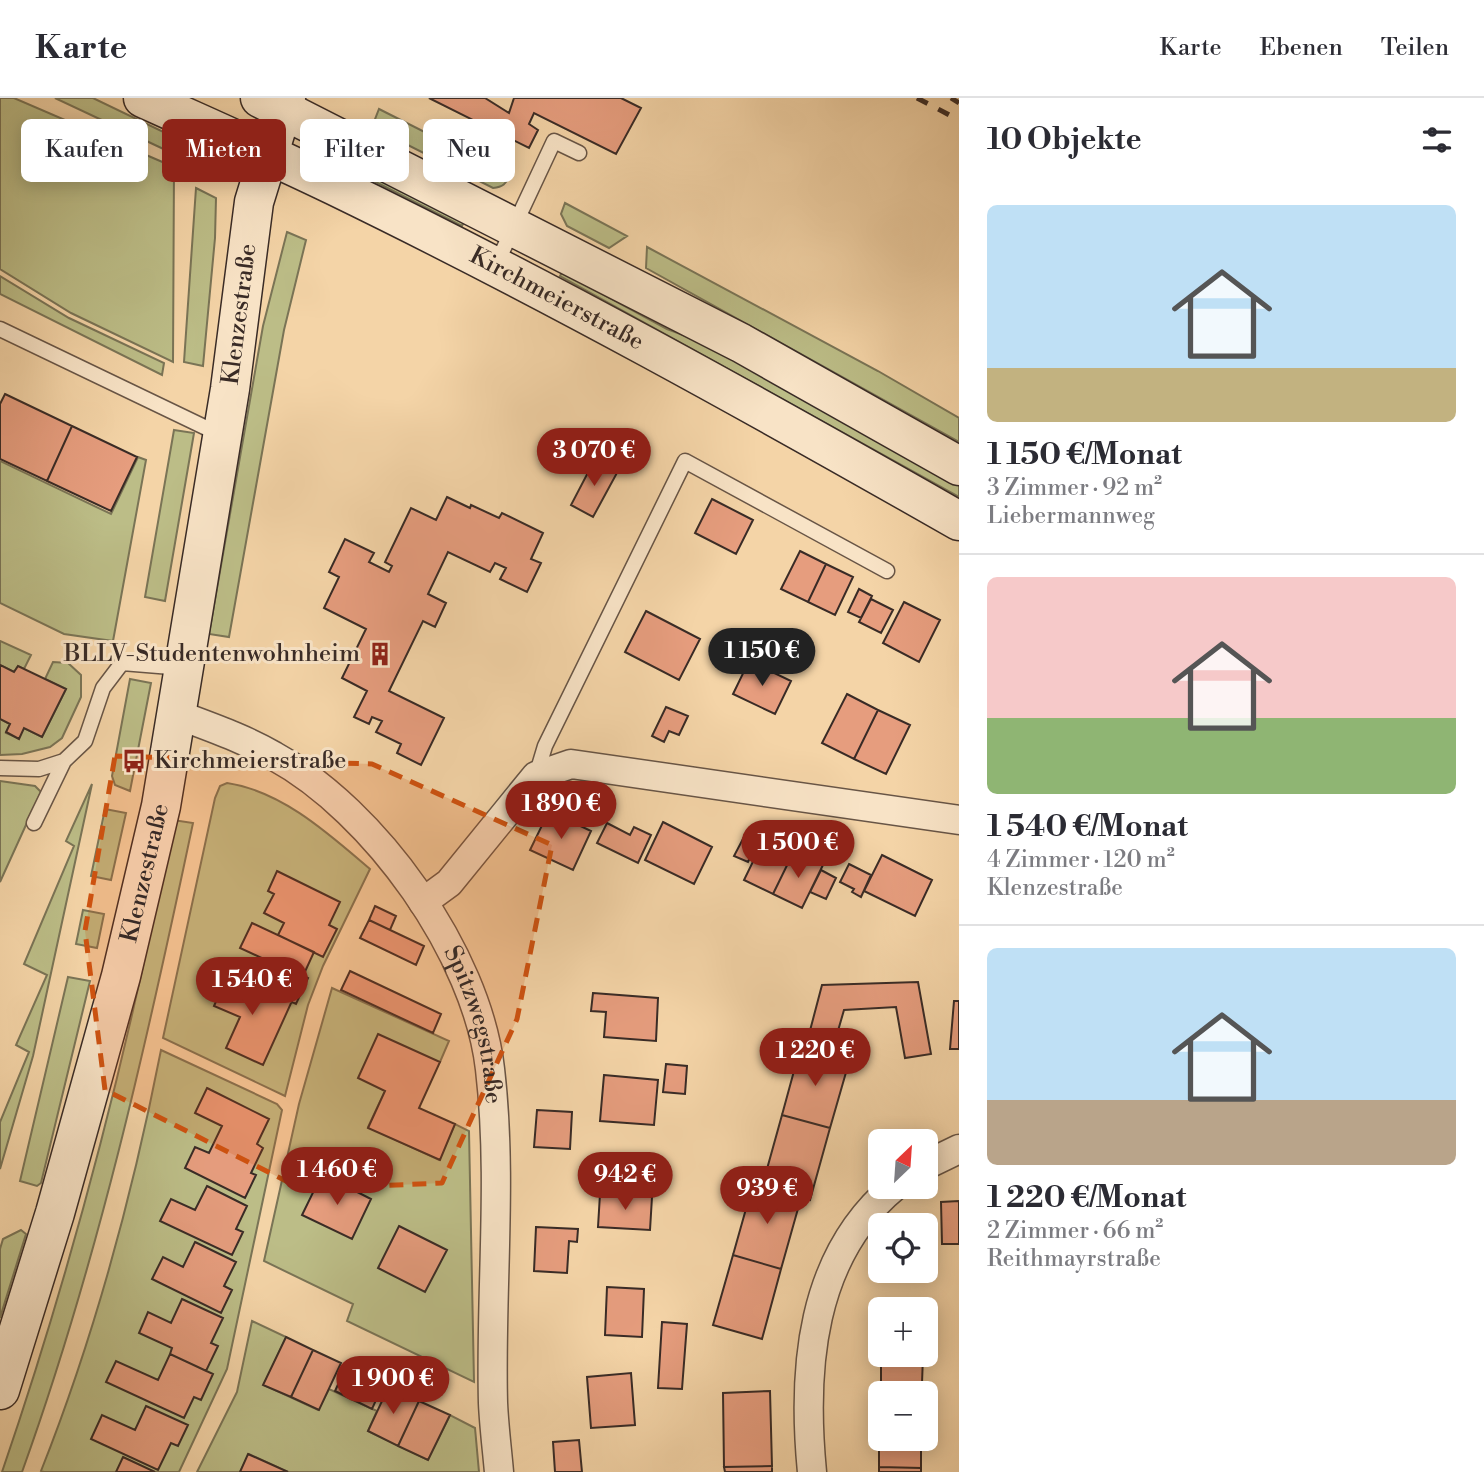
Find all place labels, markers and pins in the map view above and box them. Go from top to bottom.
pin: 3 070 € [529,428,659,488]
pin: 1 150 € [697,628,827,688]
place label: BLLV-Studentenwohnheim [63,639,360,669]
building icon: BLLV-Studentenwohnheim [366,640,394,668]
place label: Kirchmeierstraße [154,746,346,776]
bus stop icon: Kirchmeierstraße [120,747,148,775]
pin: 1 890 € [496,782,626,841]
pin: 1 500 € [733,820,863,880]
pin: 1 540 € [187,958,317,1017]
pin: 1 220 € [750,1028,880,1088]
pin: 1 460 € [272,1148,402,1207]
pin: 942 € [576,1152,674,1212]
pin: 939 € [718,1166,816,1226]
pin: 1 900 € [328,1356,458,1416]

